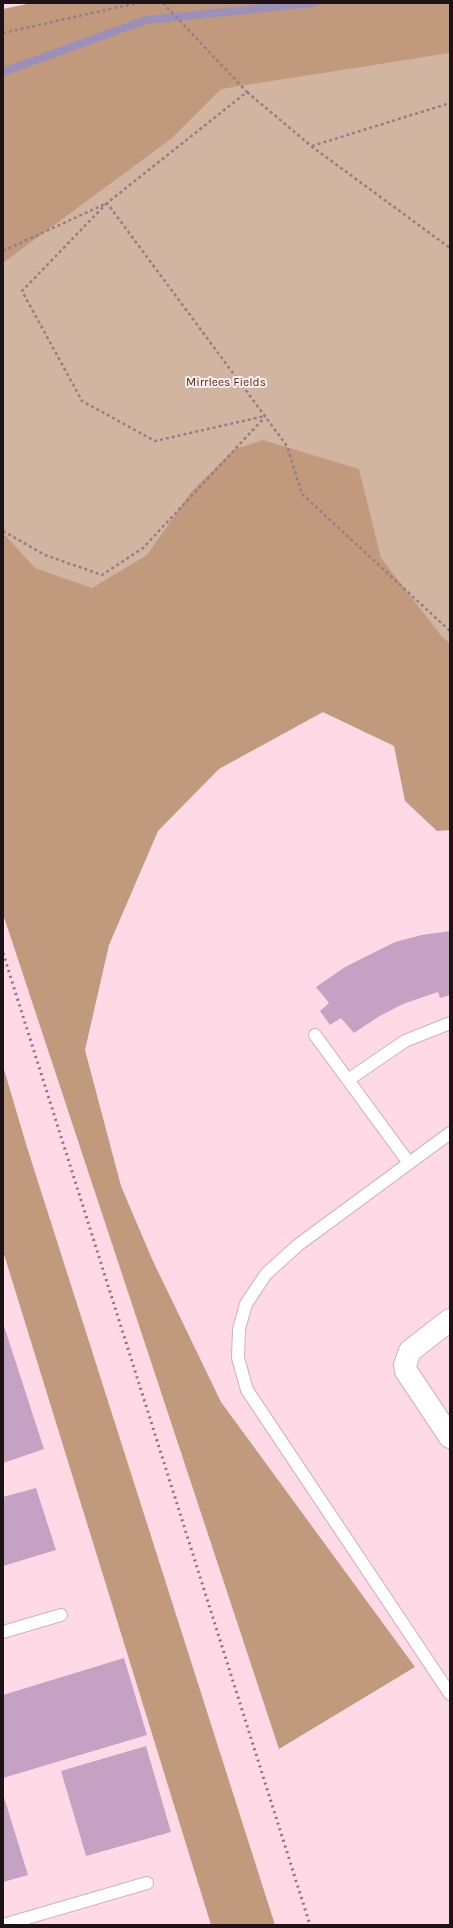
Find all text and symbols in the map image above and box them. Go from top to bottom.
park label: Mirrlees Fields [186,376,266,390]

